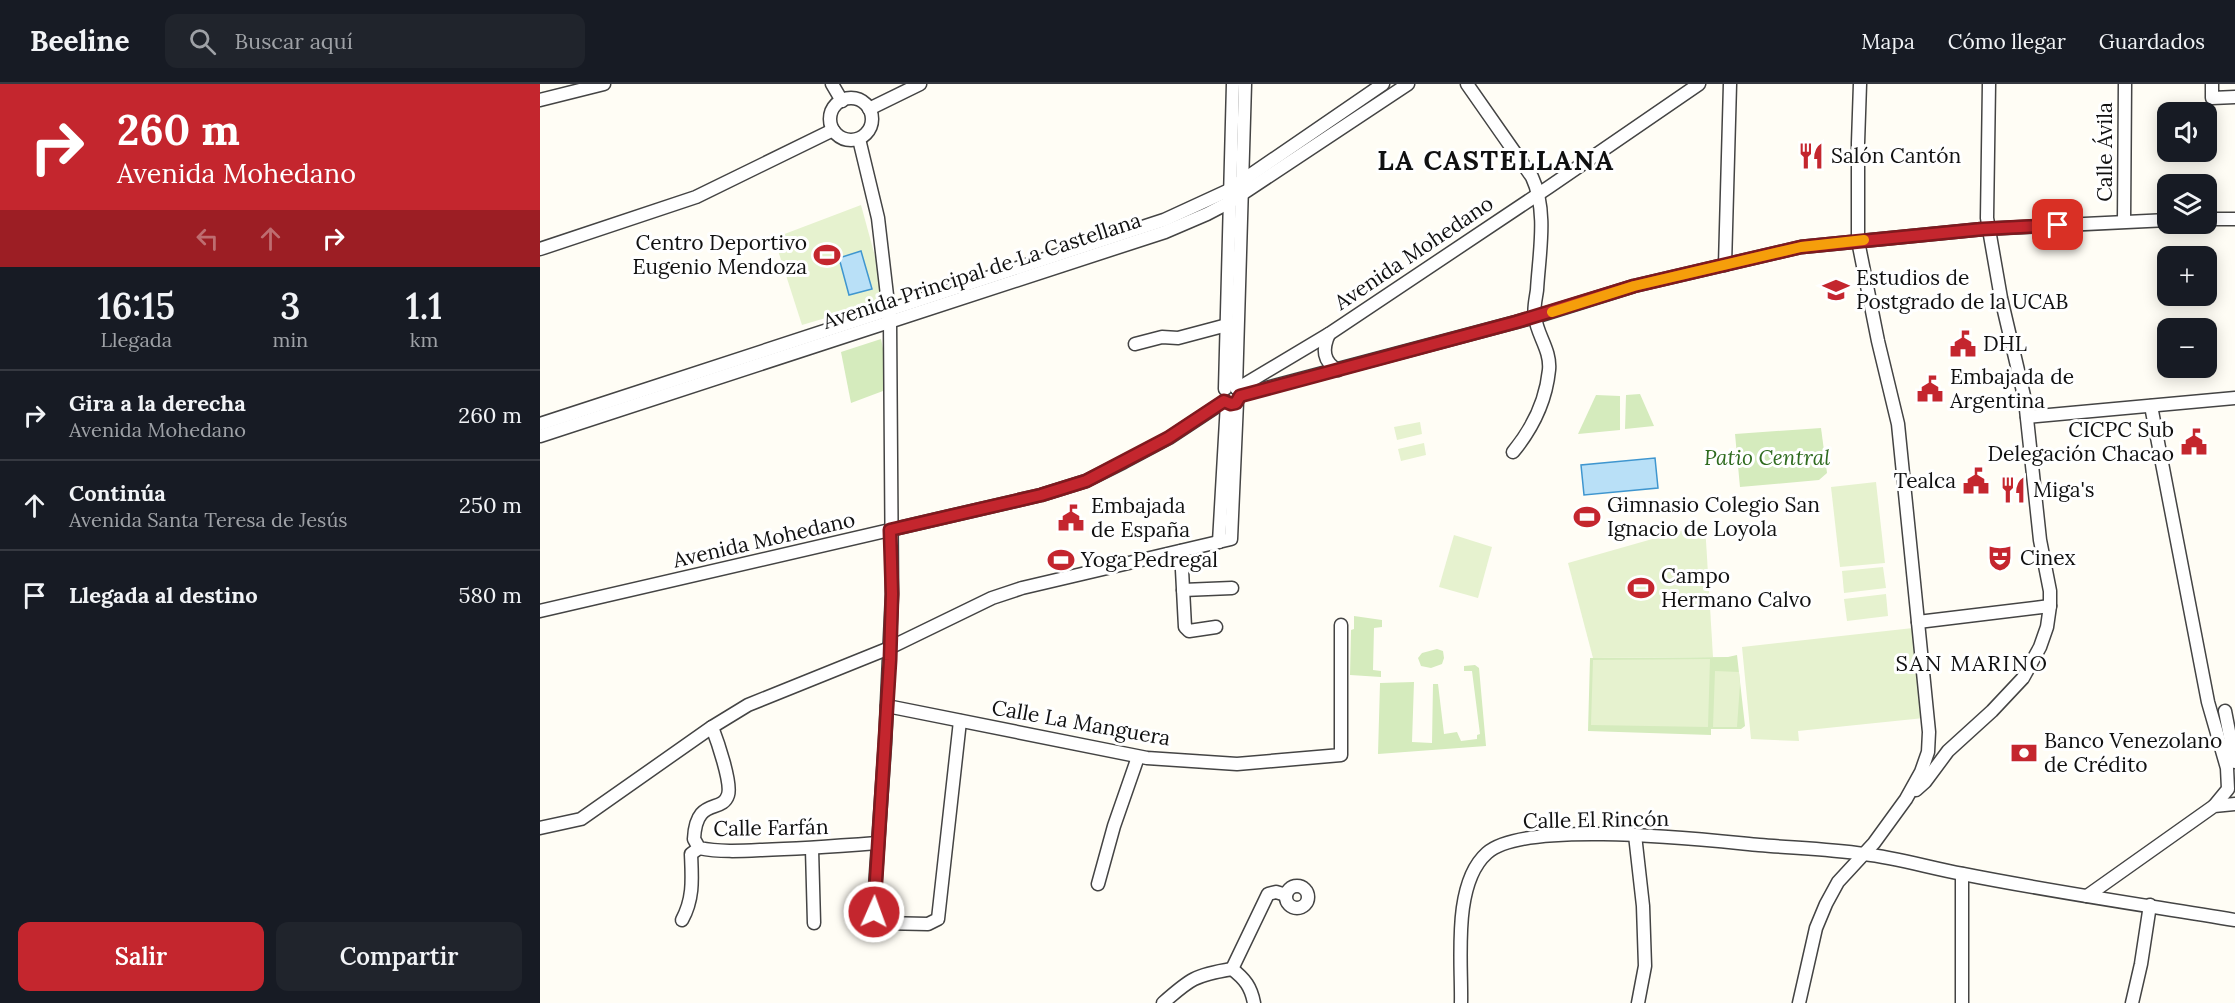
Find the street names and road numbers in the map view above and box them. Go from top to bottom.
street label: Calle Ávila [2091,102,2118,202]
street label: Avenida Mohedano [1328,189,1498,316]
street label: Avenida Principal de La Castellana [818,206,1145,335]
street label: Avenida Mohedano [669,505,857,574]
street label: Calle La Manguera [990,693,1173,752]
street label: Calle El Rincón [1523,805,1670,834]
street label: Calle Farfán [713,813,829,842]

